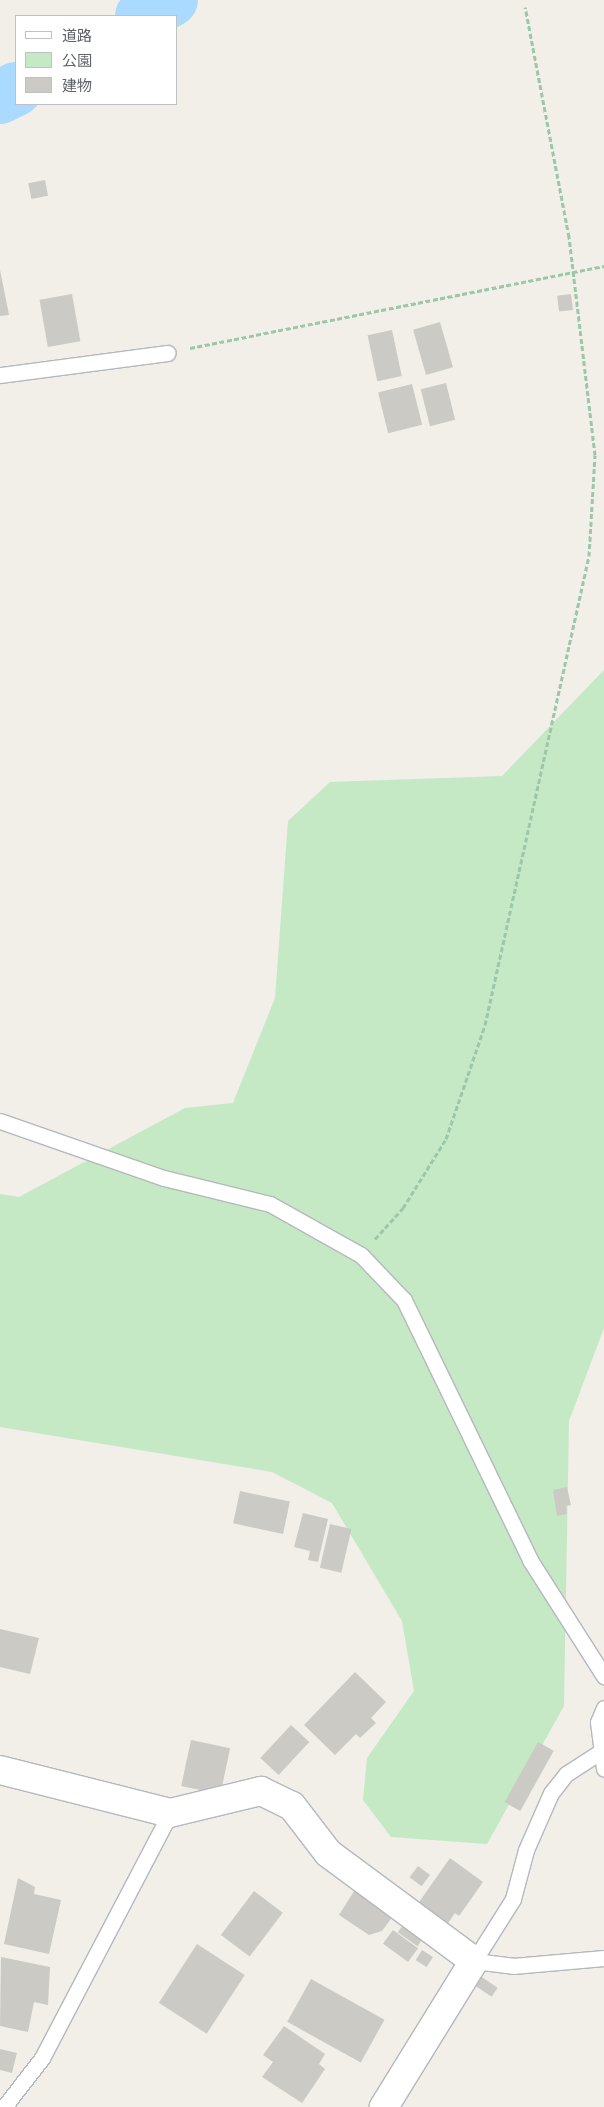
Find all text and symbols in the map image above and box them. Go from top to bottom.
legend [15,15,178,105]
text: 道路 [62,26,92,45]
text: 公園 [62,51,92,70]
text: 建物 [62,76,92,95]

